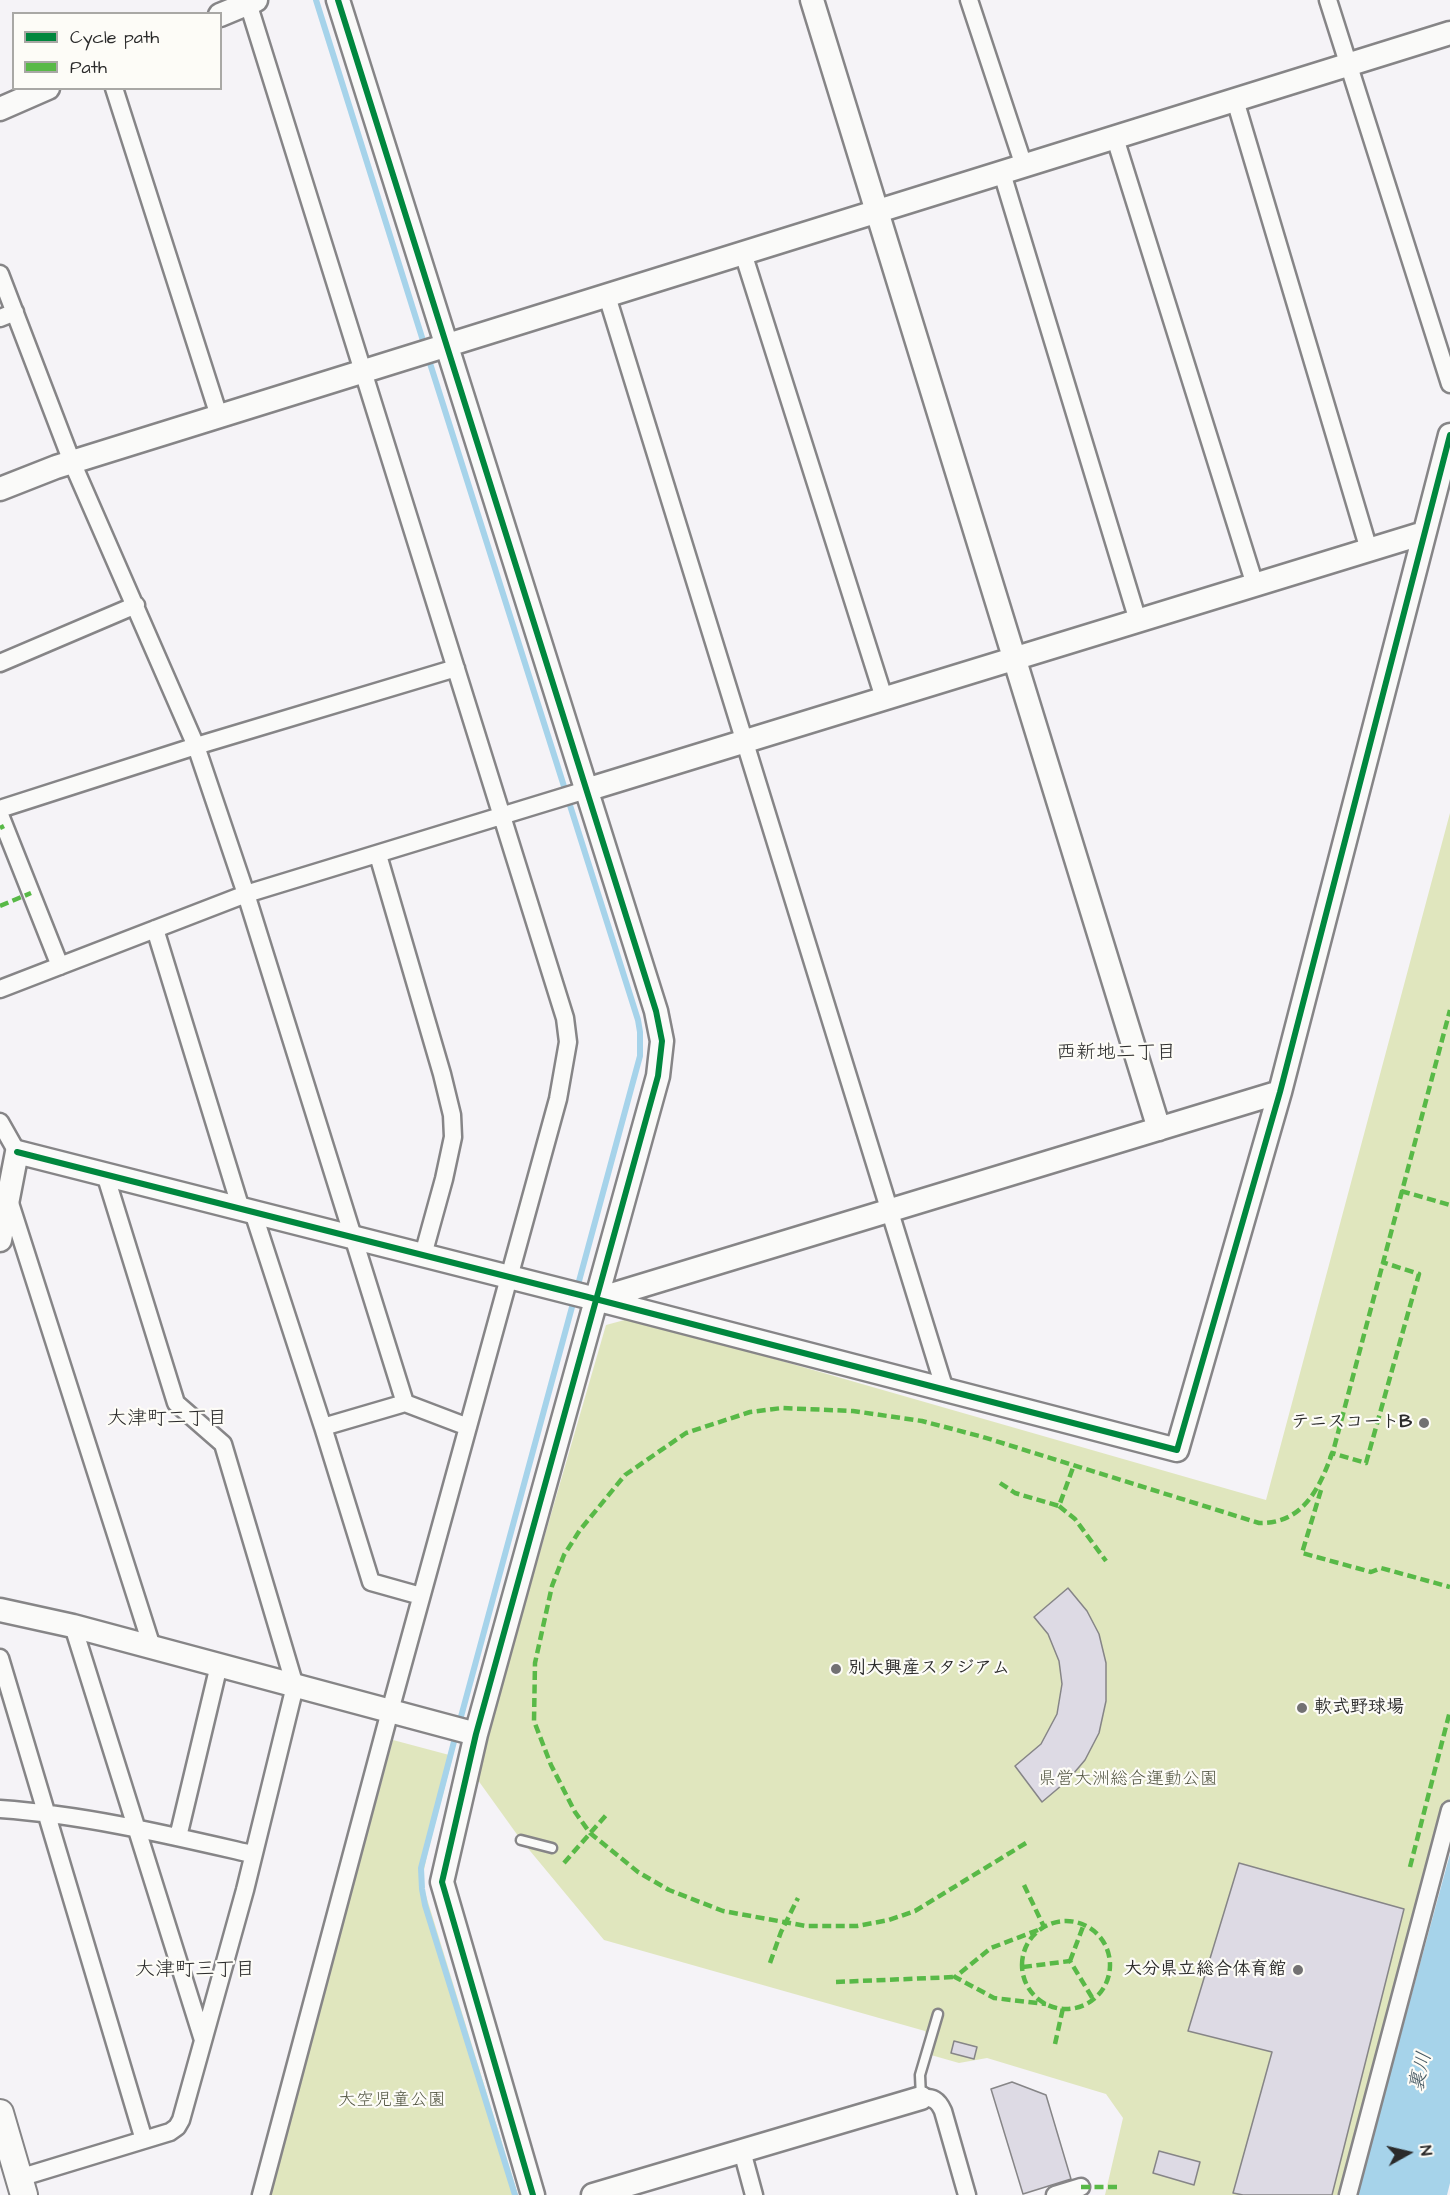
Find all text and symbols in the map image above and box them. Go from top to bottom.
legend [12,12,222,90]
text: Cycle path [70,25,159,50]
text: Path [70,55,107,80]
district label: 西新地二丁目 [1056,1042,1176,1066]
district label: 大津町二丁目 [107,1408,227,1432]
place label: テニスコートB [1291,1412,1412,1434]
marker: テニスコートB [1417,1416,1431,1430]
place label: 別大興産スタジアム [848,1658,1010,1680]
marker: 別大興産スタジアム [829,1662,843,1676]
place label: 軟式野球場 [1314,1697,1404,1719]
marker: 軟式野球場 [1295,1701,1309,1715]
park label: 県営大洲総合運動公園 [1038,1769,1218,1791]
district label: 大津町三丁目 [135,1959,255,1983]
place label: 大分県立総合体育館 [1124,1959,1286,1981]
marker: 大分県立総合体育館 [1291,1963,1305,1977]
water label: 裏川 [1406,2050,1438,2094]
park label: 大空児童公園 [338,2090,446,2112]
north arrow [1378,2123,1438,2183]
text: N [1414,2144,1437,2157]

